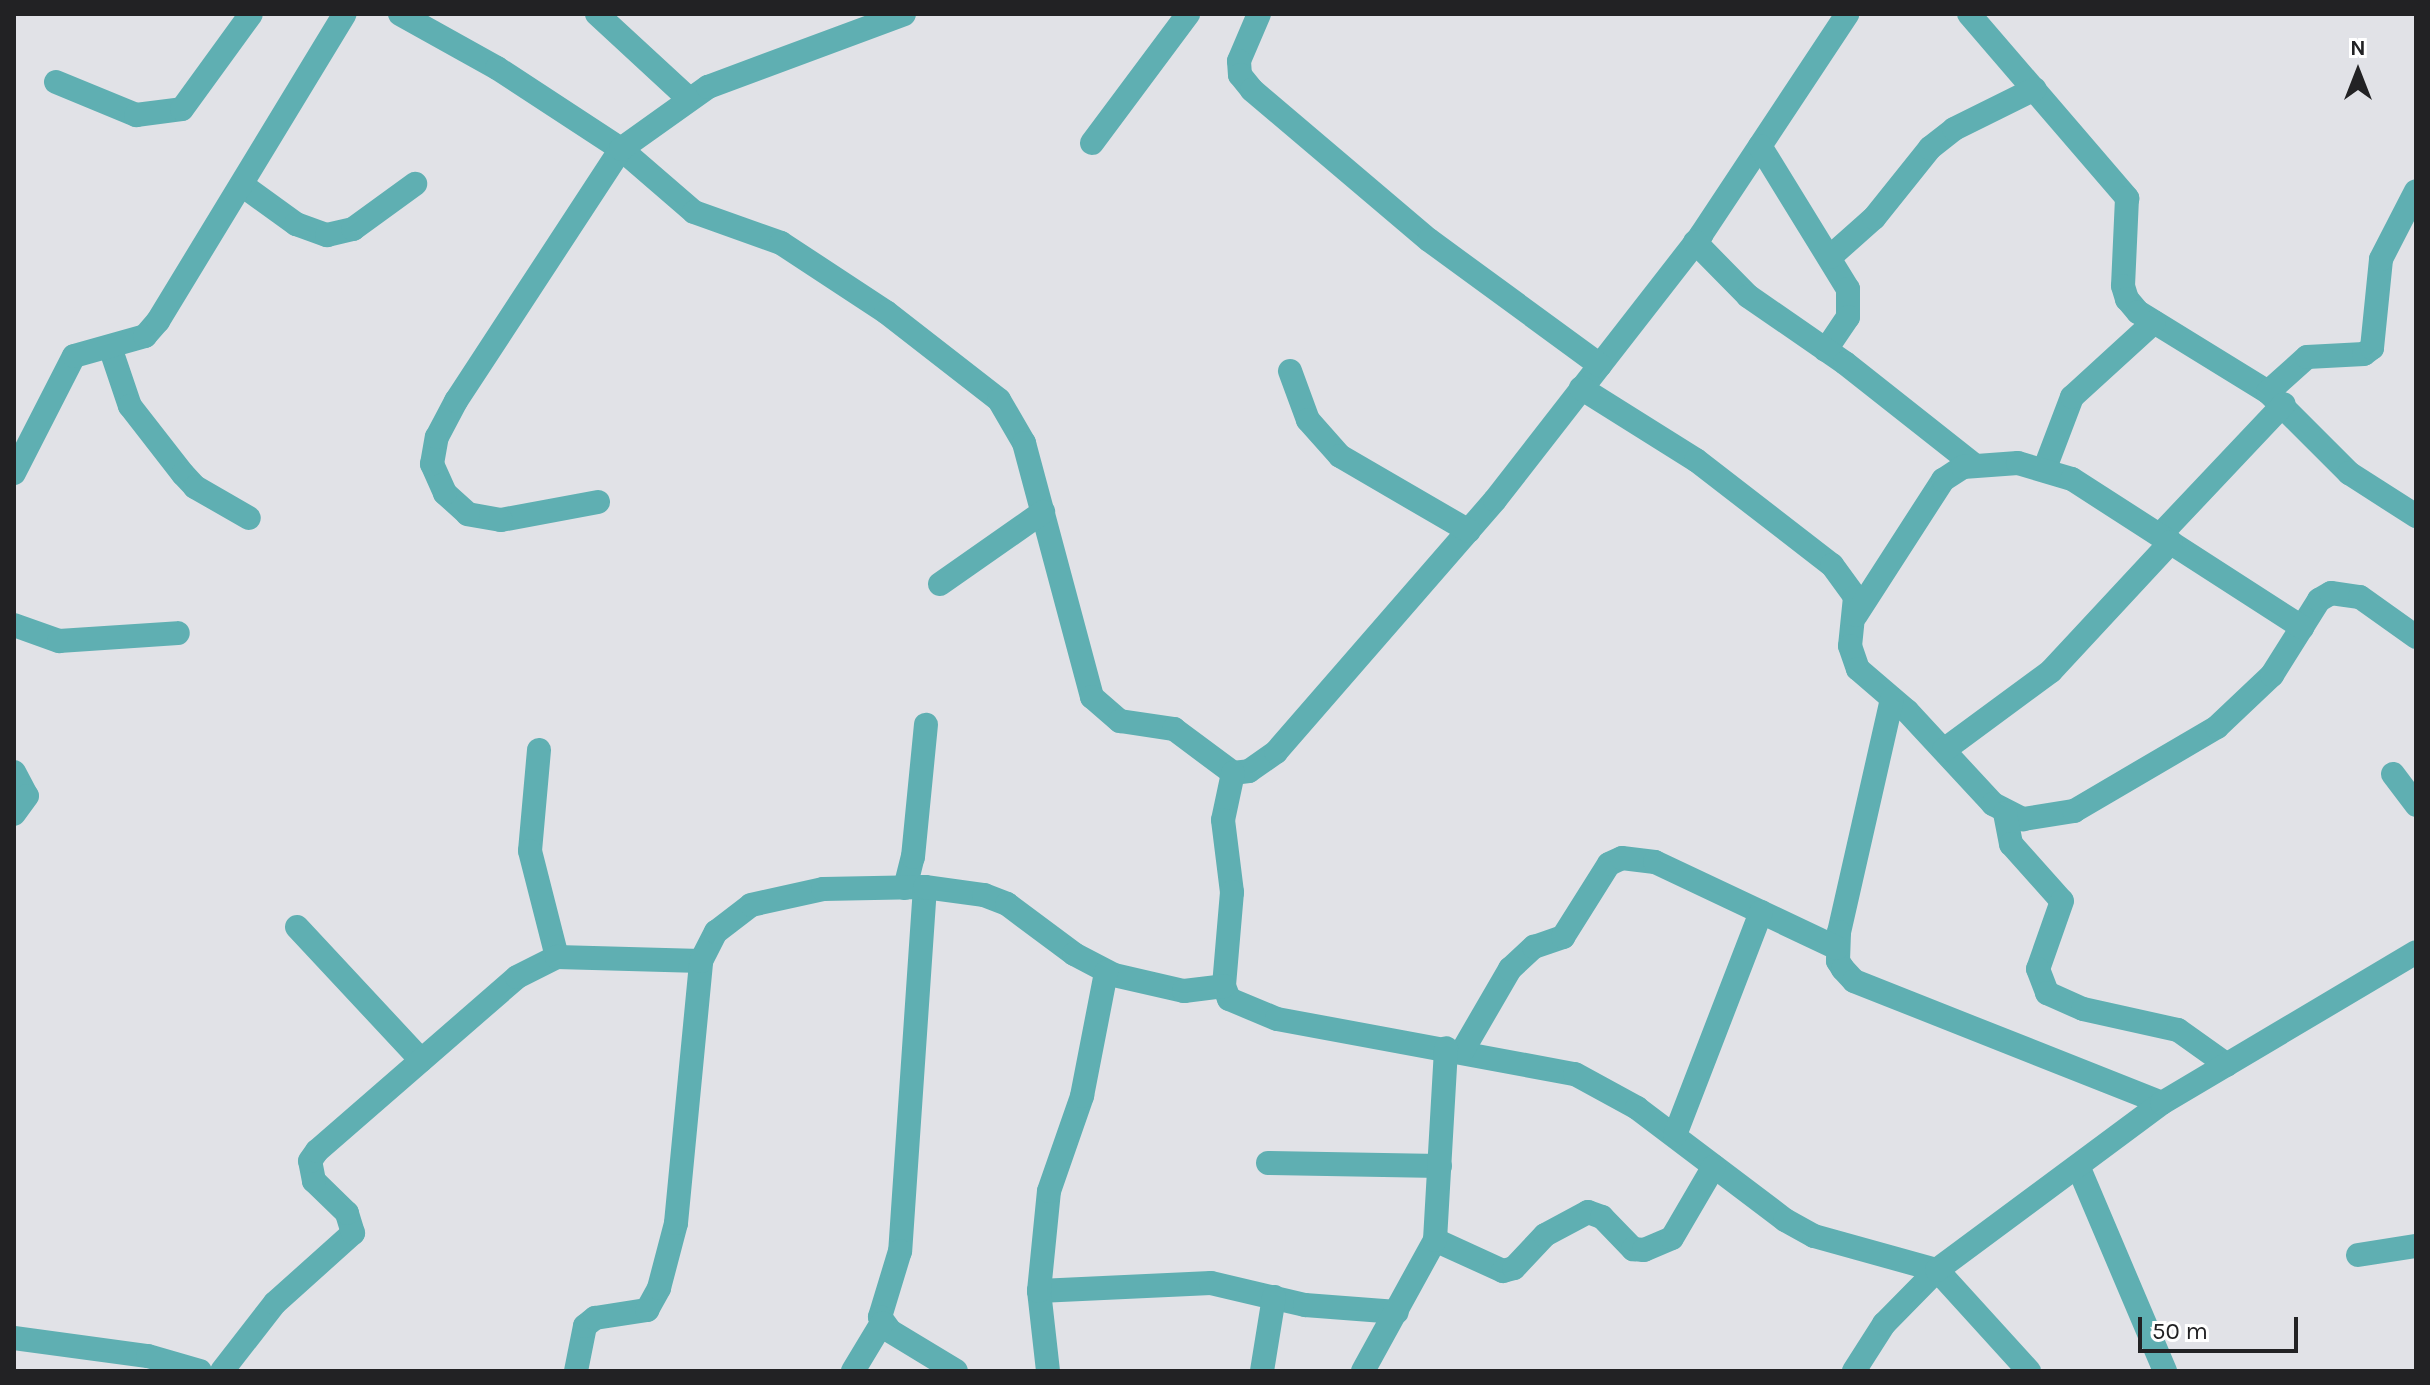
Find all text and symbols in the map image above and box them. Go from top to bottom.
north arrow [2318,32,2398,112]
text: N [2350,35,2366,61]
scale bar [2142,1301,2302,1351]
text: 50 m [2152,1317,2208,1345]

